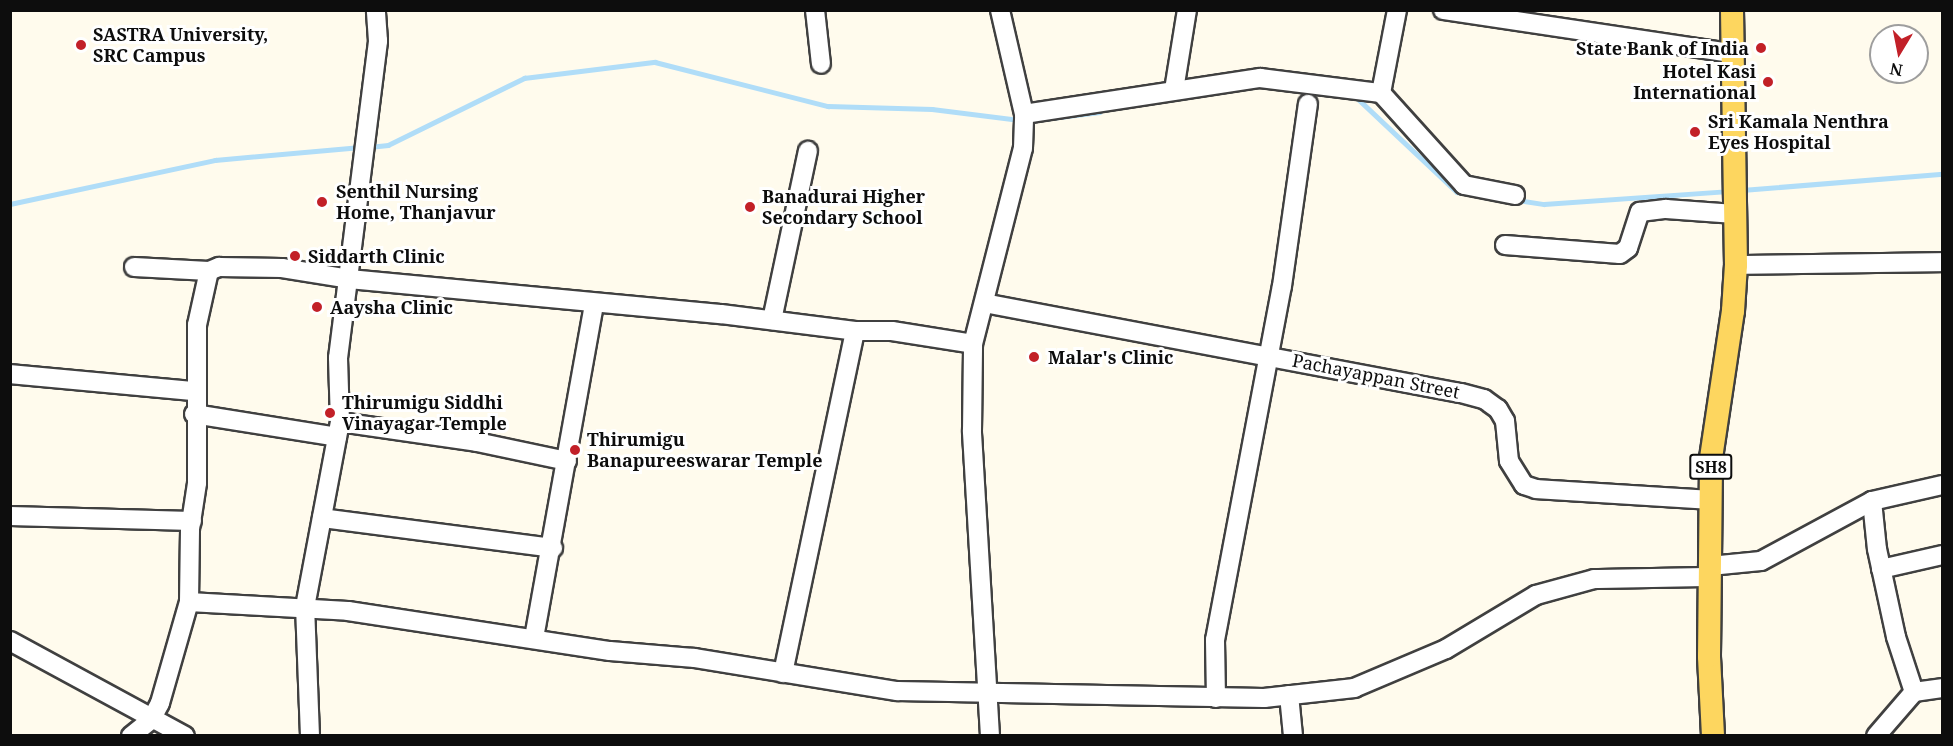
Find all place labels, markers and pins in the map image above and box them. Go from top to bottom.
place label: SASTRA University, SRC Campus [93,24,268,66]
place label: State Bank of India [1576,37,1749,59]
marker: SASTRA University, SRC Campus [74,38,88,52]
marker: State Bank of India [1754,41,1768,55]
place label: Hotel Kasi International [1633,61,1756,104]
marker: Hotel Kasi International [1761,75,1775,89]
place label: Sri Kamala Nenthra Eyes Hospital [1708,111,1889,154]
marker: Sri Kamala Nenthra Eyes Hospital [1686,123,1704,141]
place label: Senthil Nursing Home, Thanjavur [336,181,496,224]
place label: Banadurai Higher Secondary School [762,186,925,228]
marker: Senthil Nursing Home, Thanjavur [313,193,331,211]
marker: Banadurai Higher Secondary School [743,200,757,214]
place label: Siddarth Clinic [308,245,445,267]
marker: Siddarth Clinic [286,247,304,265]
place label: Aaysha Clinic [330,296,453,318]
marker: Aaysha Clinic [308,298,326,316]
place label: Malar's Clinic [1048,346,1174,368]
marker: Malar's Clinic [1025,348,1043,366]
place label: Thirumigu Siddhi Vinayagar Temple [342,392,507,434]
marker: Thirumigu Siddhi Vinayagar Temple [323,406,337,420]
place label: Thirumigu Banapureeswarar Temple [587,429,822,472]
marker: Thirumigu Banapureeswarar Temple [568,443,582,457]

